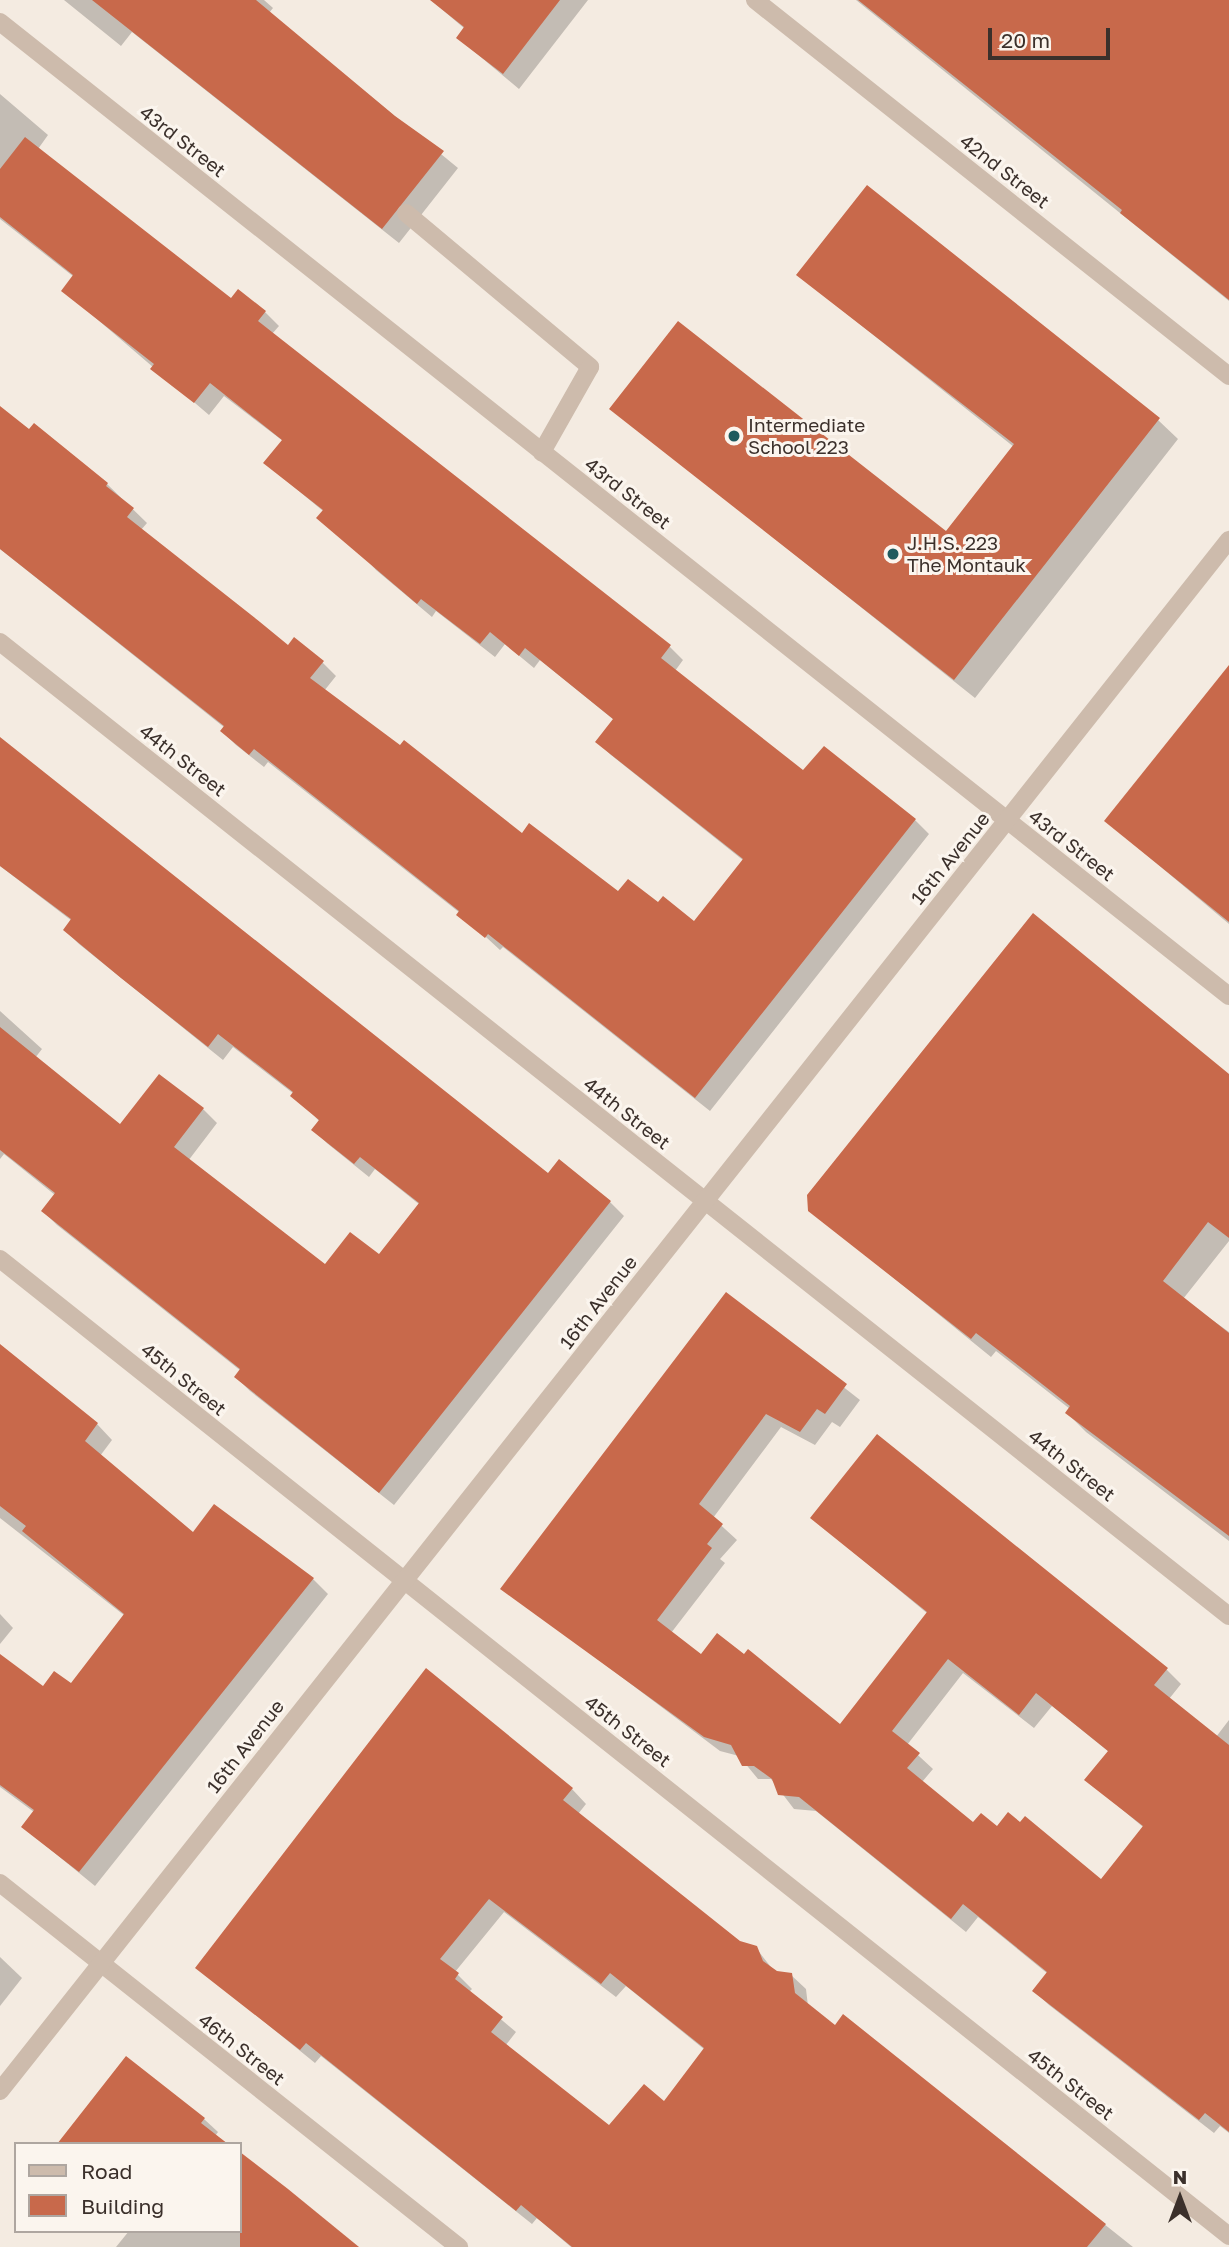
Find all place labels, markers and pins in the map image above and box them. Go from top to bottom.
place label: Intermediate School 223 [748,414,865,458]
marker: Intermediate School 223 [726,428,742,444]
place label: J.H.S. 223 The Montauk [907,532,1026,576]
marker: J.H.S. 223 The Montauk [885,546,901,562]

